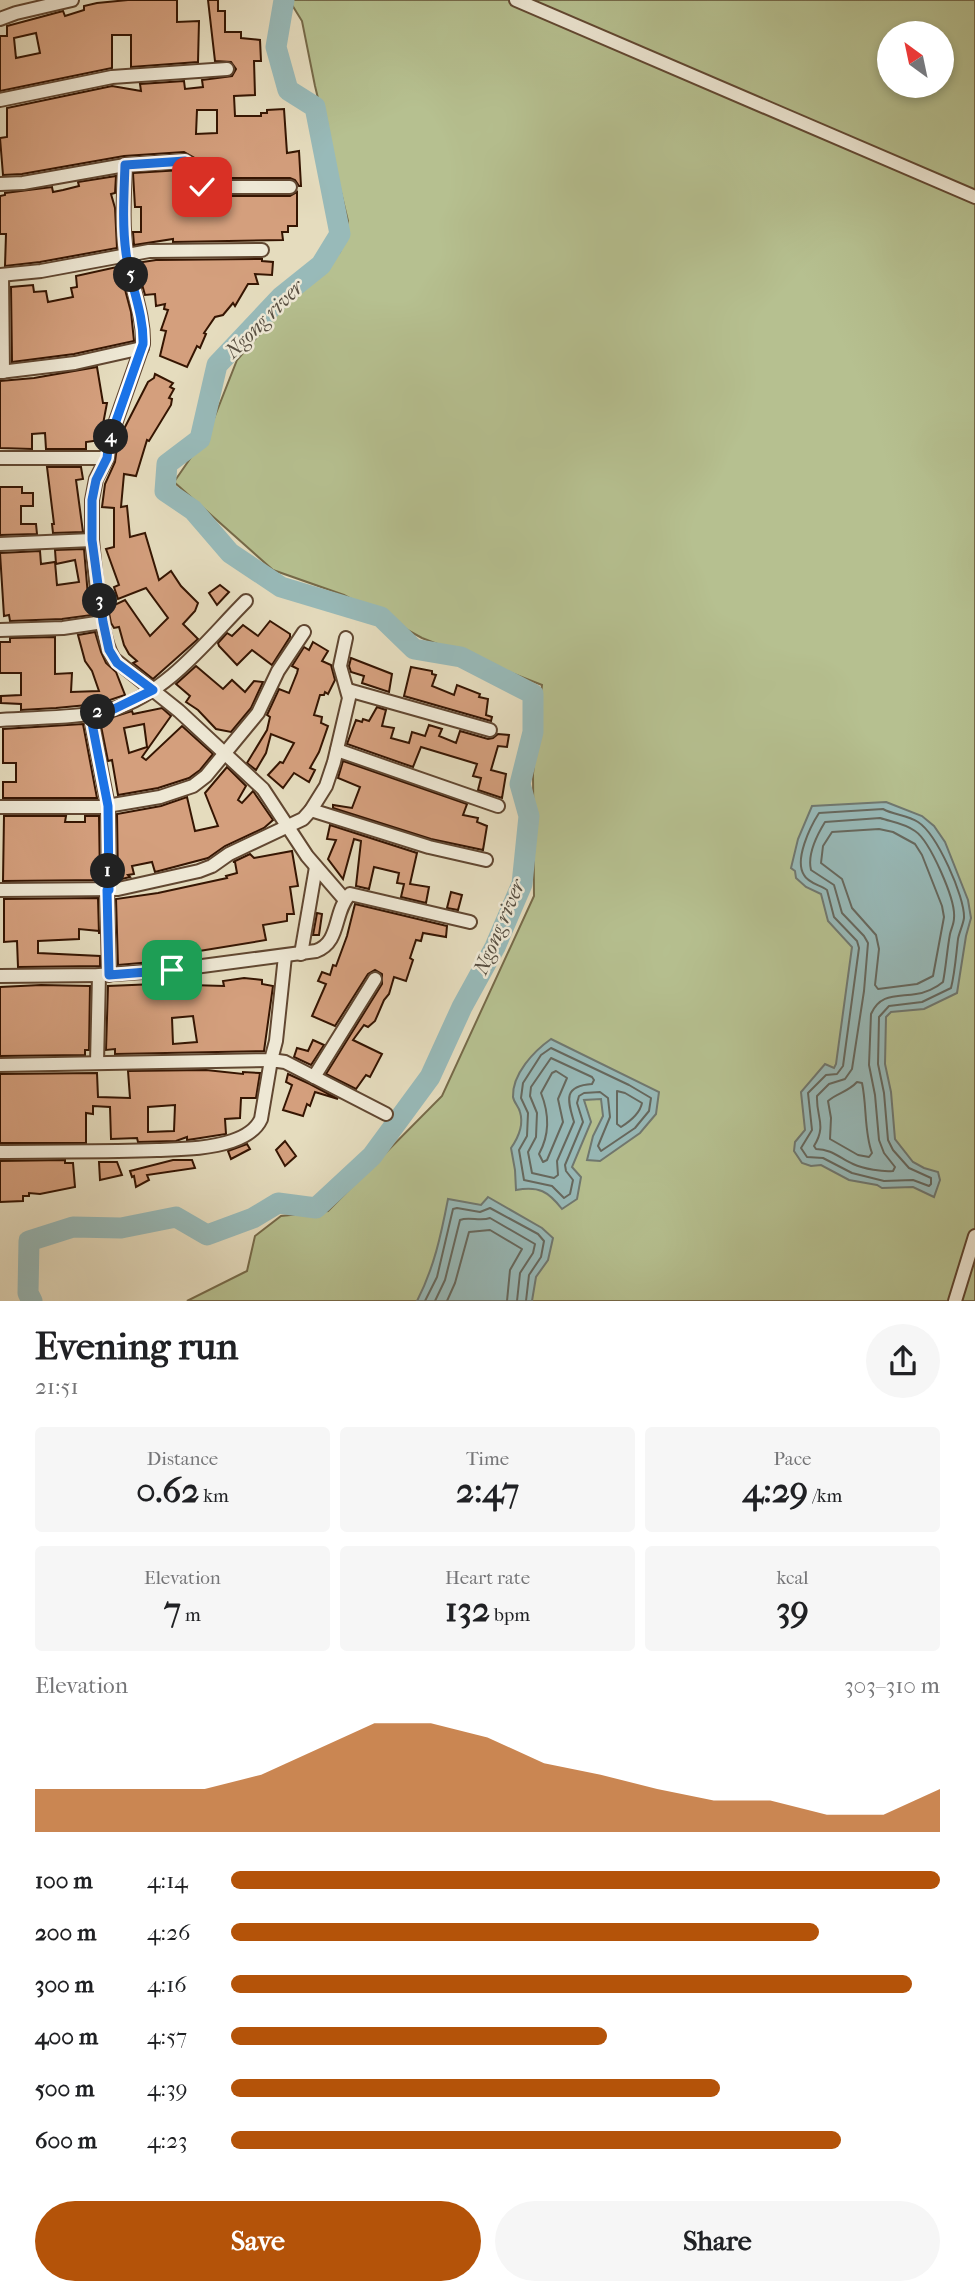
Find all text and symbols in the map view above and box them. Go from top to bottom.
north arrow [877,21,954,98]
map controls [877,21,954,98]
pin [172,157,232,217]
icon: check [183,168,221,206]
pin: 5 [114,258,148,292]
text: 5 [126,263,135,285]
water label: Ngong river [219,274,309,364]
pin: 4 [94,420,128,454]
text: 4 [105,425,116,447]
pin: 3 [82,584,118,618]
text: 3 [96,589,103,611]
pin: 2 [80,694,116,730]
text: 2 [93,700,102,722]
pin: 1 [90,854,126,888]
text: 1 [104,859,111,881]
water label: Ngong river [468,874,530,979]
pin [142,940,202,1000]
icon: arrive [153,951,191,989]
text: Evening run [35,1324,238,1369]
button: share [866,1324,940,1398]
text: 21:51 [35,1373,79,1400]
text: Distance [147,1448,218,1470]
text: Time [466,1448,509,1470]
text: Pace [774,1448,811,1470]
text: 0.62 [136,1470,199,1511]
text: 2:47 [456,1470,519,1511]
text: 4:29 [743,1470,808,1511]
text: km [199,1485,229,1507]
text: /km [808,1485,842,1507]
text: Elevation [144,1567,221,1589]
text: Heart rate [445,1567,530,1589]
text: kcal [777,1567,808,1589]
text: 7 [164,1589,181,1630]
text: 132 [445,1589,490,1630]
text: 39 [776,1589,809,1630]
text: m [181,1604,201,1626]
text: bpm [490,1604,530,1626]
text: Elevation [35,1672,128,1699]
text: 303–310 m [844,1672,940,1699]
text: 100 m [35,1867,93,1894]
text: 4:14 [147,1867,188,1894]
text: 200 m [35,1919,96,1946]
text: 4:26 [147,1919,190,1946]
text: 300 m [35,1971,94,1998]
text: 4:16 [147,1971,187,1998]
text: 400 m [35,2023,98,2050]
text: 4:57 [147,2023,187,2050]
text: 500 m [35,2075,94,2102]
text: 4:39 [147,2075,188,2102]
text: 600 m [35,2127,97,2154]
text: 4:23 [147,2127,187,2154]
button: Save [35,2201,481,2281]
button: Share [495,2201,940,2281]

